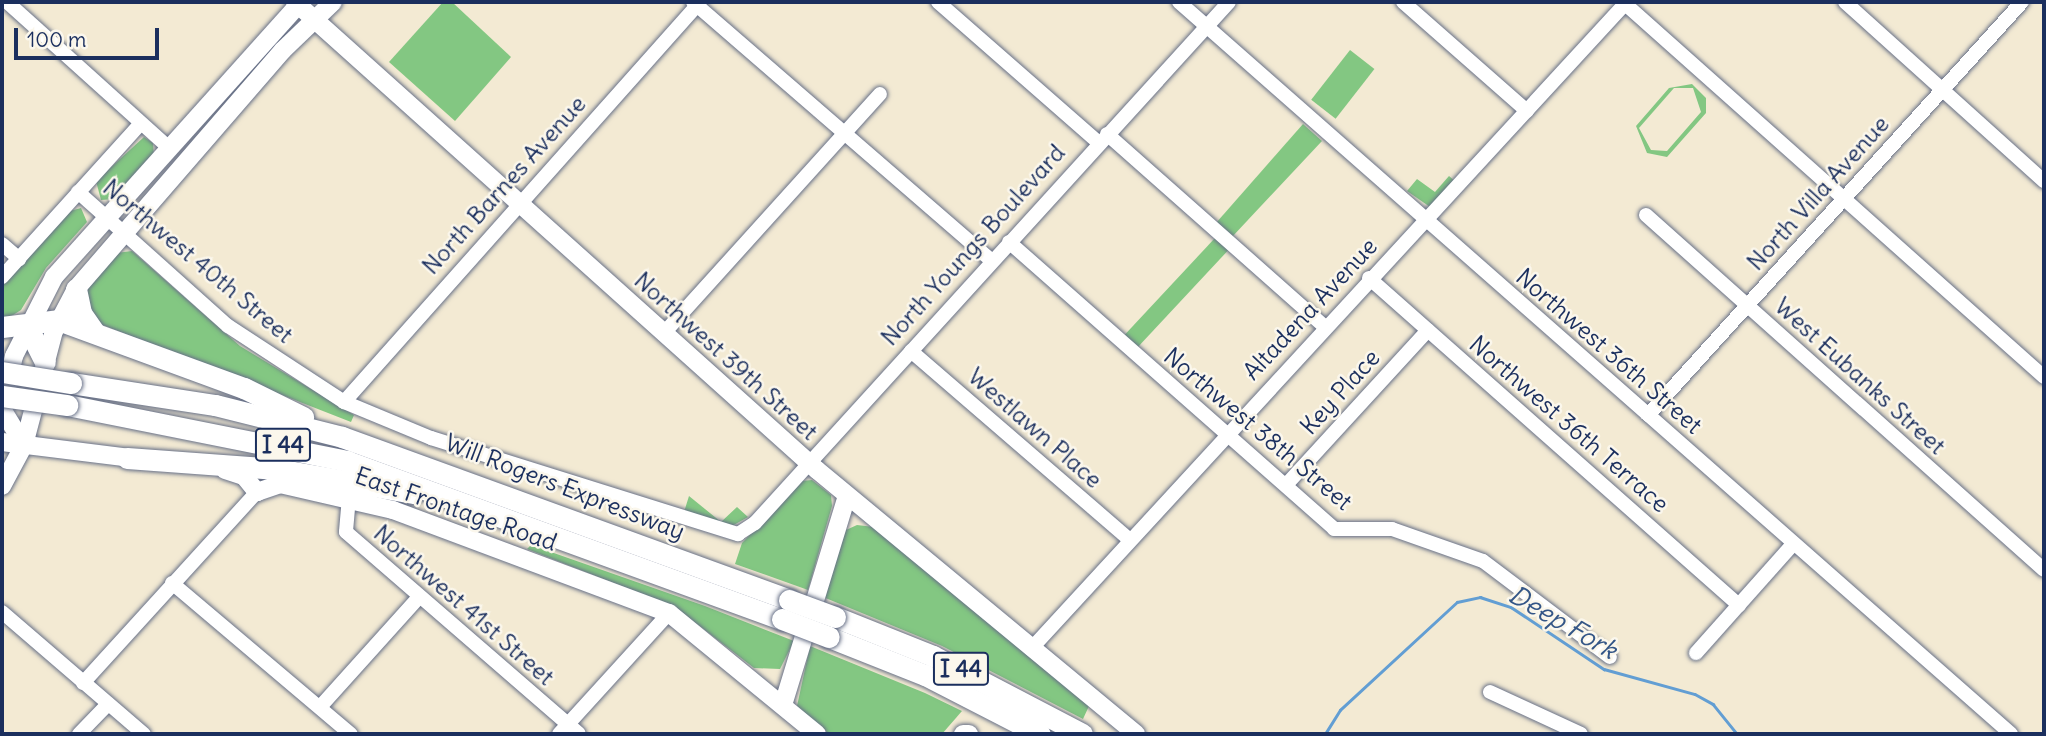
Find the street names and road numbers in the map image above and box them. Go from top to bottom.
street label: North Barnes Avenue [416,90,592,280]
street label: North Villa Avenue [1741,110,1895,276]
street label: North Youngs Boulevard [875,138,1071,352]
street label: Northwest 40th Street [97,173,299,349]
street label: Altadena Avenue [1237,232,1383,386]
street label: Northwest 36th Street [1510,262,1708,440]
street label: Northwest 39th Street [628,266,824,446]
street label: West Eubanks Street [1769,292,1951,460]
street label: Northwest 36th Terrace [1464,330,1674,518]
street label: Northwest 38th Street [1158,342,1358,516]
street label: Key Place [1294,343,1386,441]
street label: Westlawn Place [962,362,1108,494]
road number: I 44 [253,426,313,464]
street label: Will Rogers Expressway [441,428,689,546]
street label: East Frontage Road [351,461,561,557]
street label: Northwest 41st Street [368,519,560,691]
road number: I 44 [931,650,991,688]

